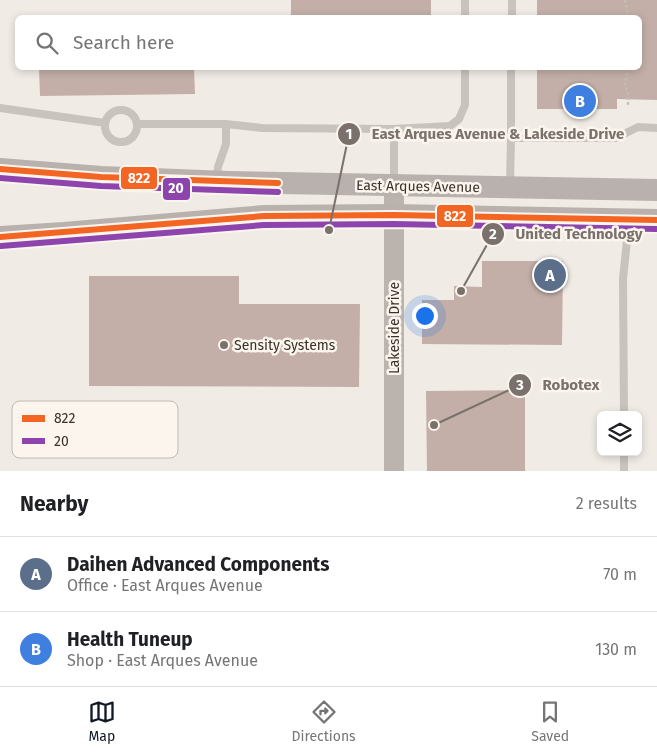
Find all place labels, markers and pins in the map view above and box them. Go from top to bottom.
pin: B [564,82,596,120]
callout: East Arques Avenue & Lakeside Drive [336,119,634,149]
callout: United Technology [480,219,652,249]
pin: A [534,256,566,294]
place label: Sensity Systems [234,337,336,354]
marker: Sensity Systems [218,339,230,351]
callout: Robotex [508,370,610,400]

